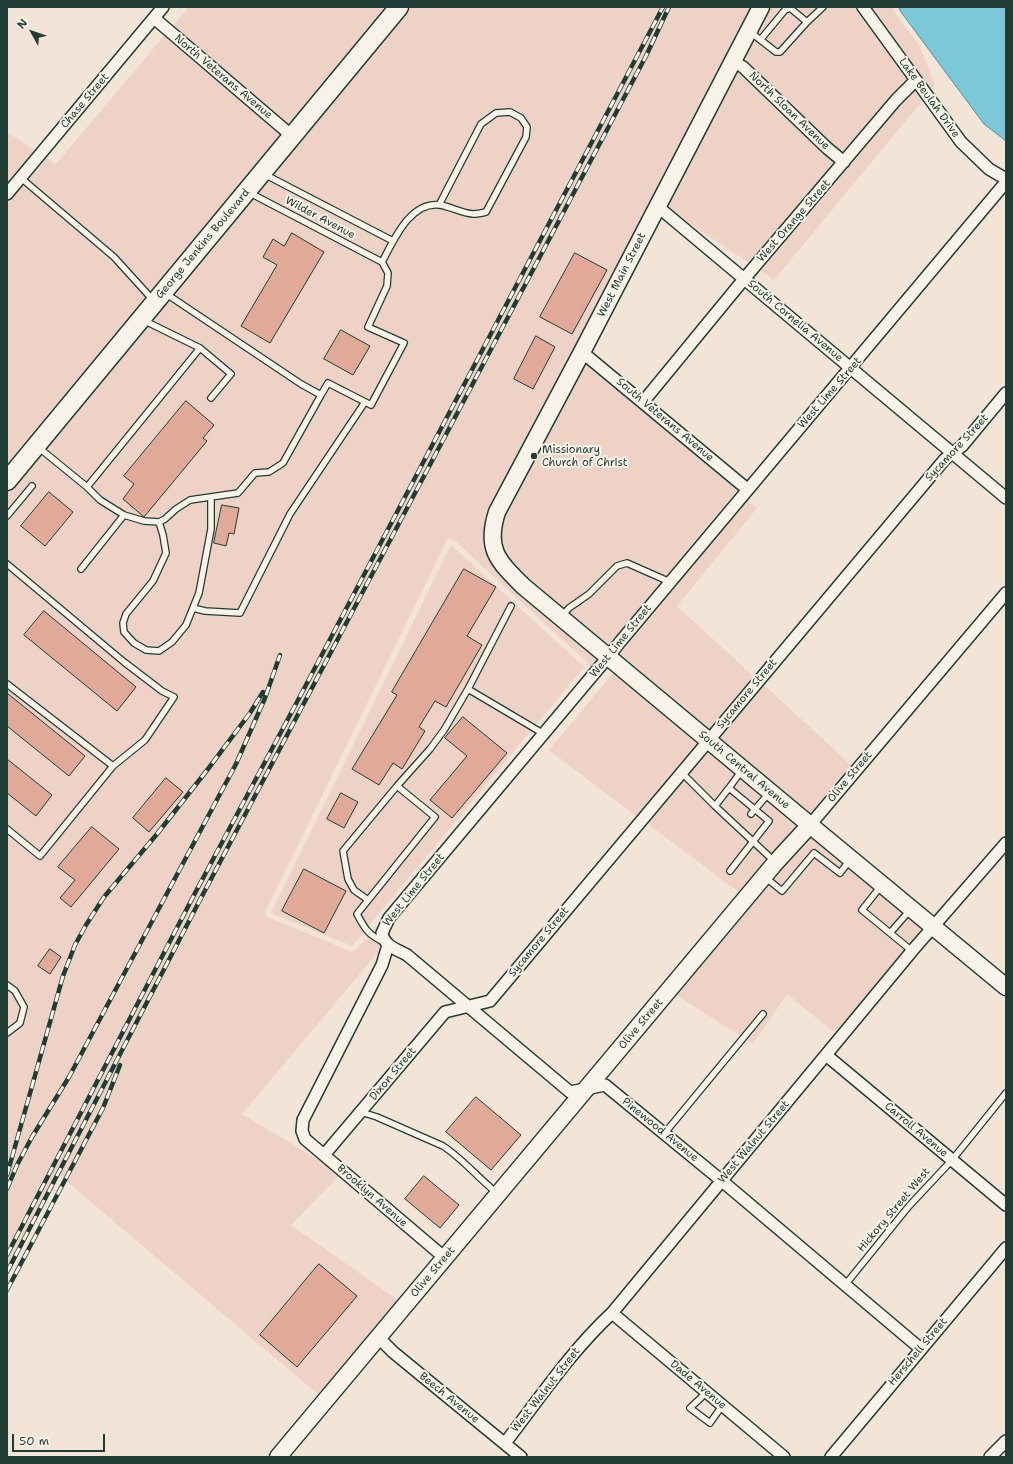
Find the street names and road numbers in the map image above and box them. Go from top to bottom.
street label: North Veterans Avenue [171,32,275,122]
street label: Lake Beulah Drive [896,56,962,140]
street label: North Sloan Avenue [746,69,832,153]
street label: Chase Street [58,71,112,131]
street label: West Orange Street [755,177,833,265]
street label: George Jenkins Boulevard [153,186,253,302]
street label: Wilder Avenue [283,194,357,242]
street label: West Main Street [595,231,649,319]
street label: South Cornelia Avenue [745,277,845,365]
street label: West Lime Street [795,355,865,431]
street label: South Veterans Avenue [614,375,716,465]
street label: Sycamore Street [922,412,992,484]
street label: West Lime Street [587,602,655,680]
street label: Sycamore Street [714,656,780,732]
street label: South Central Avenue [696,728,792,812]
street label: Olive Street [825,749,875,805]
street label: West Lime Street [380,851,448,929]
street label: Sycamore Street [506,904,572,980]
street label: Olive Street [616,996,666,1052]
street label: Dixon Street [367,1045,419,1103]
street label: Pinewood Avenue [619,1095,701,1165]
street label: West Walnut Street [716,1098,792,1186]
street label: Carroll Avenue [882,1100,950,1160]
street label: Brooklyn Avenue [334,1162,410,1230]
street label: Hickory Street West [855,1165,933,1255]
street label: Olive Street [408,1244,458,1300]
street label: Herschell Street [886,1315,950,1389]
street label: West Walnut Street [509,1345,583,1435]
street label: Dade Avenue [667,1358,729,1412]
street label: Beech Avenue [416,1370,482,1426]

